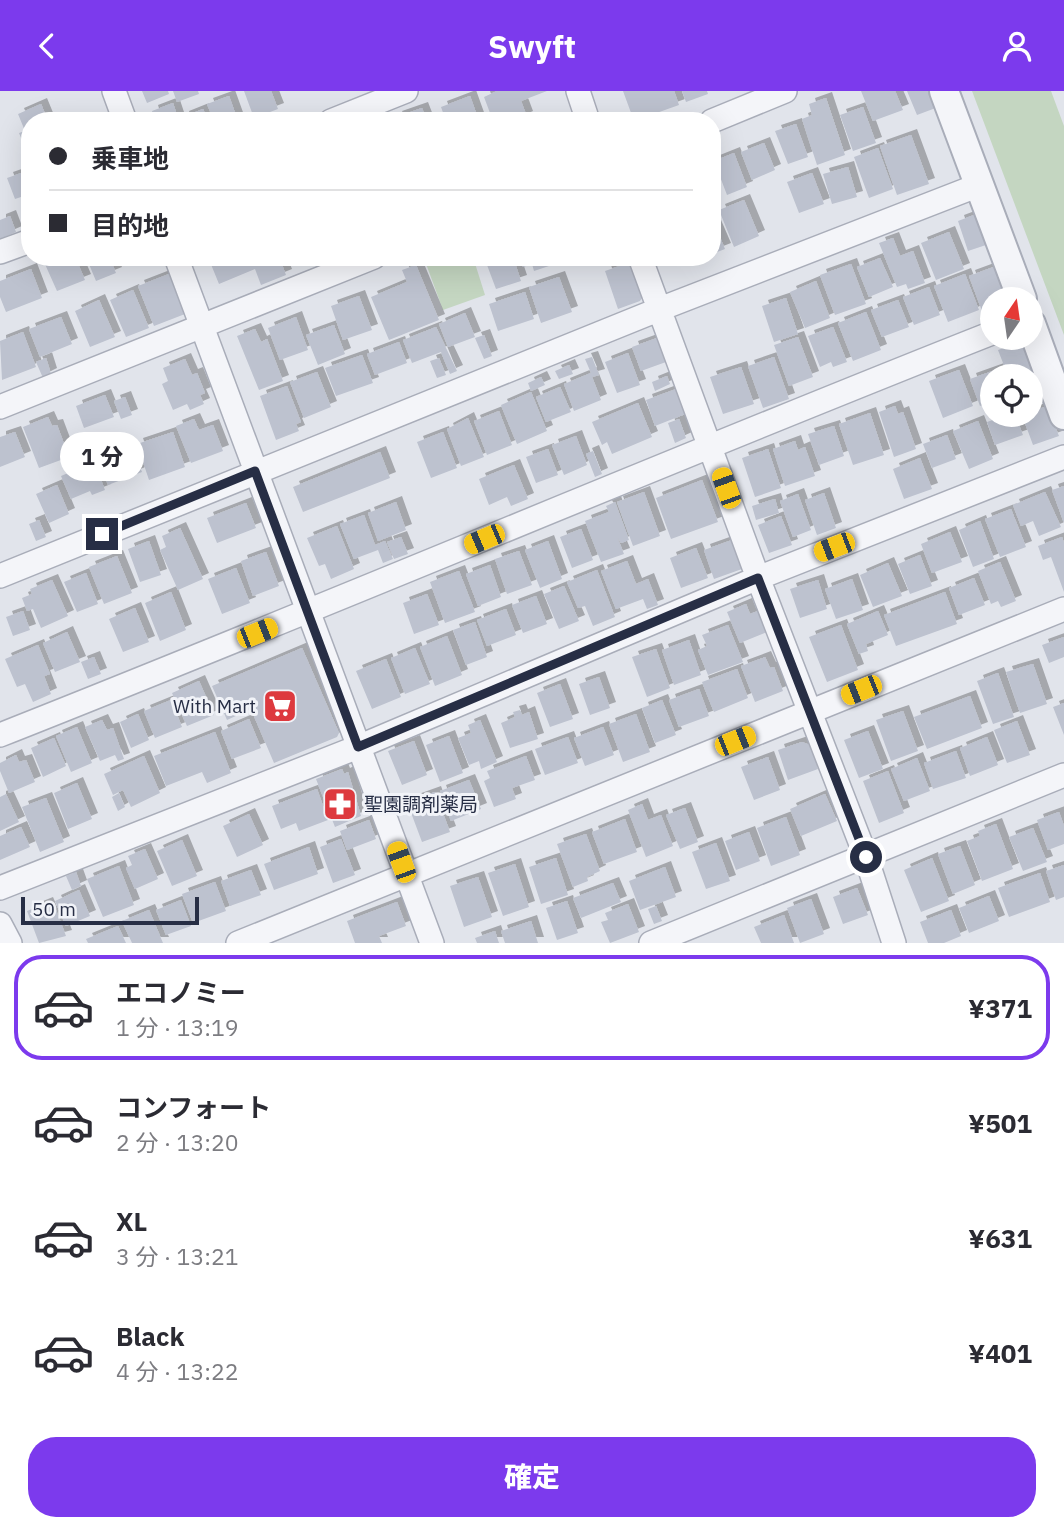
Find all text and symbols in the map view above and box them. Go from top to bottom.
text: Swyft [488,25,576,67]
icon: back [28,27,66,65]
icon: person [998,27,1036,65]
text: 乗車地 [91,141,169,175]
text: 目的地 [91,208,169,242]
north arrow [980,287,1043,350]
map controls [980,287,1043,427]
button: locate [980,364,1043,427]
callout: 1 分 [60,433,144,481]
text: 1 分 [81,441,123,471]
car [709,465,744,511]
route end [86,518,118,550]
car [461,521,508,557]
car [811,530,858,564]
car [234,615,281,651]
car [838,672,885,708]
supermarket icon: With Mart [261,687,299,725]
place label: With Mart [173,694,256,718]
car [712,723,759,759]
pharmacy icon: 聖園調剤薬局 [321,785,359,823]
place label: 聖園調剤薬局 [364,792,478,816]
car [384,839,419,885]
route start [850,841,882,873]
scale bar [21,894,200,926]
text: 50 m [32,897,76,921]
text: エコノミー [116,975,246,1009]
icon: car [32,976,95,1039]
text: ¥371 [968,991,1032,1025]
text: 1 分 · 13:19 [116,1012,239,1042]
text: コンフォート [116,1090,271,1124]
icon: car [32,1091,95,1154]
text: ¥501 [968,1106,1032,1140]
text: 2 分 · 13:20 [116,1127,239,1157]
text: XL [116,1204,147,1238]
icon: car [32,1206,95,1269]
text: ¥631 [968,1221,1032,1255]
text: 3 分 · 13:21 [116,1241,239,1271]
text: Black [116,1319,184,1353]
icon: car [32,1321,95,1384]
text: ¥401 [968,1336,1032,1370]
text: 4 分 · 13:22 [116,1356,239,1386]
button: 確定 [28,1437,1036,1517]

